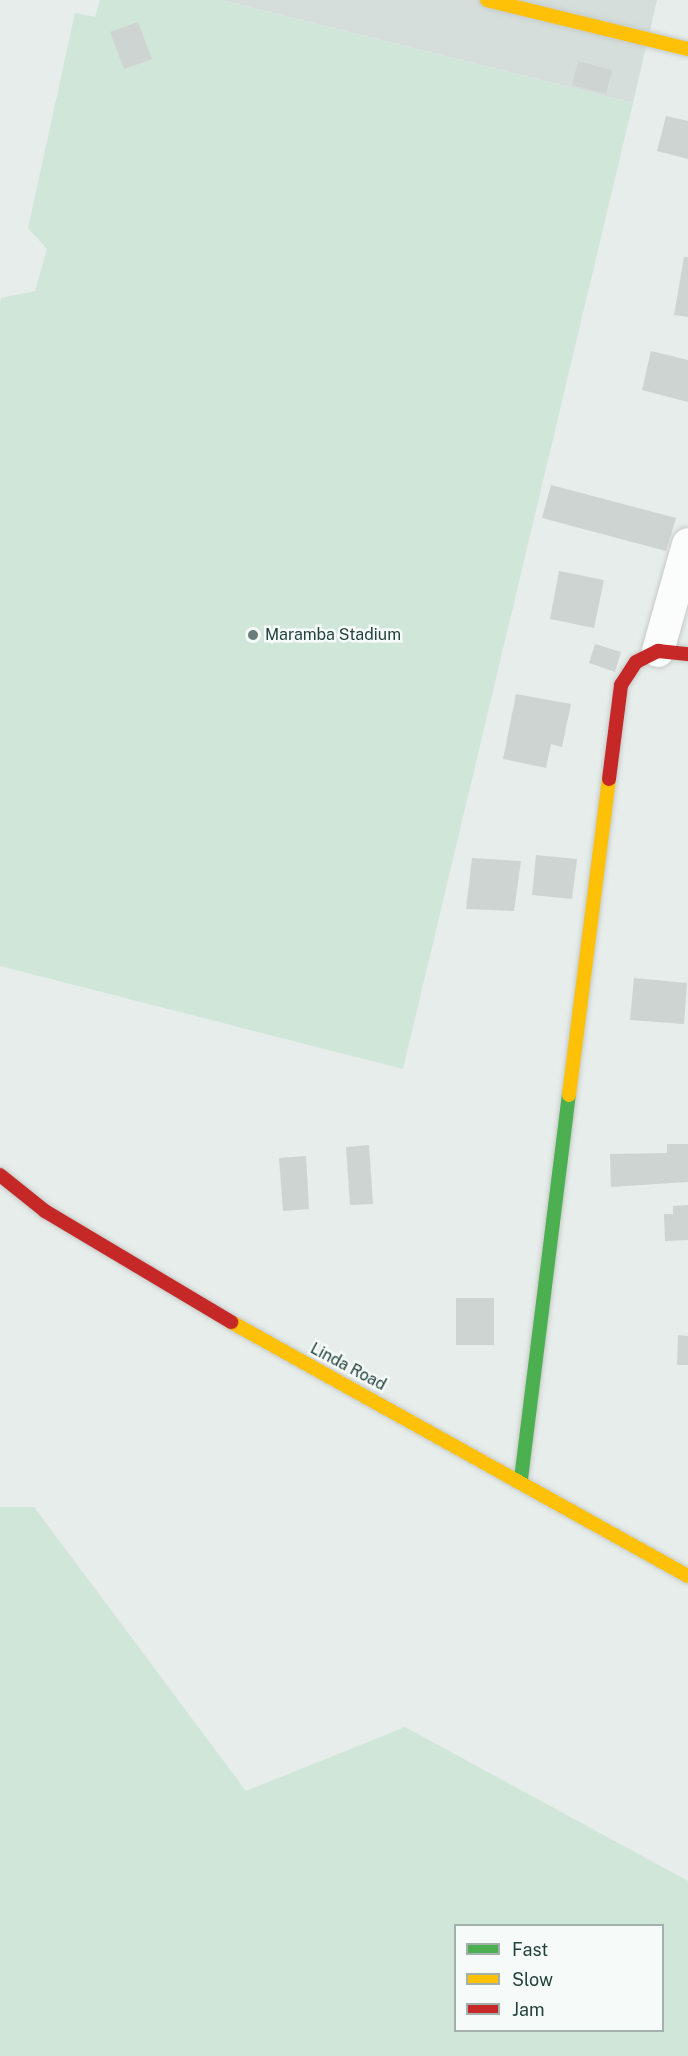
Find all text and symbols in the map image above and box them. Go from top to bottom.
place label: Maramba Stadium [265,625,401,645]
marker: Maramba Stadium [246,628,260,642]
street label: Linda Road [307,1339,389,1395]
legend [454,1924,664,2032]
text: Fast [512,1939,548,1960]
text: Slow [512,1969,553,1990]
text: Jam [512,1999,545,2020]

